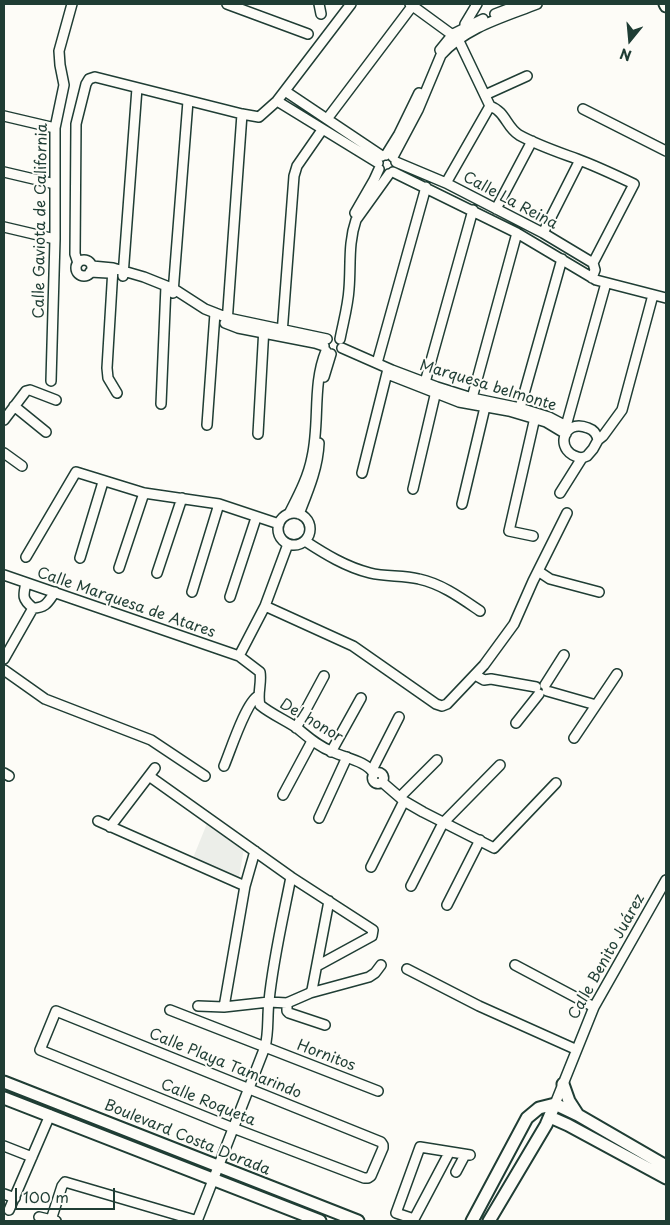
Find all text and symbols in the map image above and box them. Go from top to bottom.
north arrow [605,15,655,65]
text: N [617,43,634,66]
street label: Calle Gaviota de California [30,123,52,319]
street label: Calle La Reina [460,169,560,233]
street label: Marquesa belmonte [417,357,559,415]
street label: Calle Marquesa de Atares [34,564,218,642]
street label: Del honor [276,695,346,747]
street label: Calle Benito Juárez [565,891,649,1023]
street label: Calle Playa Tamarindo [146,1025,304,1103]
street label: Hornitos [294,1037,358,1075]
street label: Calle Roqueta [158,1076,258,1130]
street label: Boulevard Costa Dorada [101,1096,273,1180]
scale bar [18,1178,118,1210]
text: 100 m [23,1185,69,1208]

